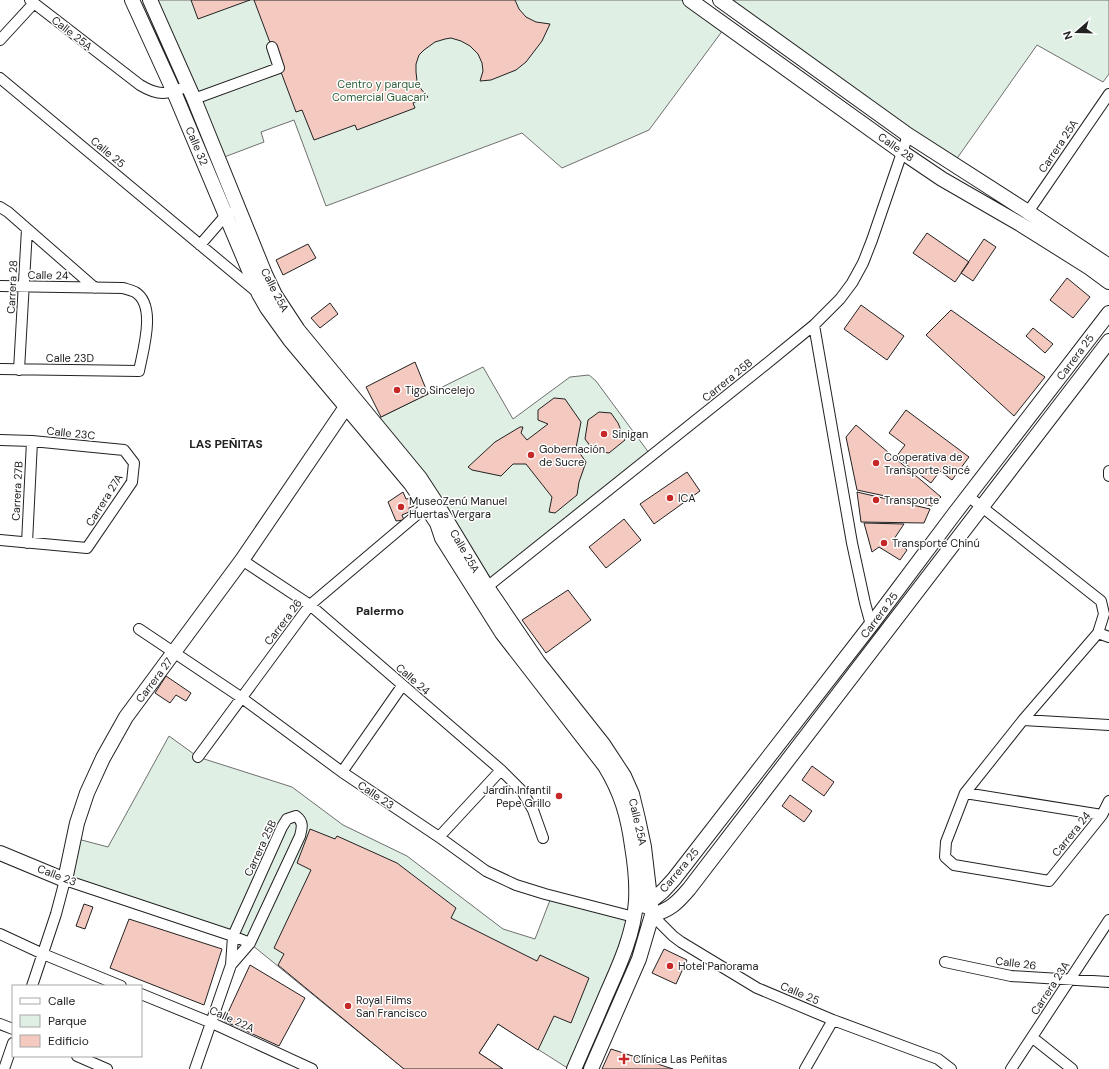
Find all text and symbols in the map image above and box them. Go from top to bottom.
north arrow [1057,12,1097,52]
street label: Calle 25A [49,13,95,53]
text: N [1060,29,1076,42]
park label: Centro y parque Comercial Guacarí [332,77,427,104]
street label: Carrera 25A [1035,117,1081,175]
street label: Calle 32 [183,124,211,168]
street label: Calle 28 [875,130,917,164]
street label: Calle 25 [88,133,128,171]
street label: Carrera 28 [4,260,20,314]
street label: Calle 25A [258,266,292,314]
street label: Calle 24 [27,268,69,282]
street label: Carrera 25 [1053,331,1097,383]
street label: Calle 23D [46,351,95,365]
street label: Carrera 25B [699,355,755,405]
place label: Tigo Sincelejo [405,383,475,397]
marker: Tigo Sincelejo [392,385,402,395]
street label: Calle 23C [46,423,96,443]
place label: Sinigan [612,427,648,441]
marker: Sinigan [599,429,609,439]
district label: LAS PEÑITAS [189,436,263,452]
place label: Gobernación de Sucre [539,442,605,469]
marker: Gobernación de Sucre [526,450,536,460]
place label: Cooperativa de Transporte Sincé [884,450,970,477]
marker: Cooperativa de Transporte Sincé [871,458,881,468]
street label: Carrera 27B [8,460,26,521]
street label: Carrera 27A [82,471,126,529]
place label: ICA [678,491,696,505]
marker: ICA [665,493,675,503]
place label: Transporte [884,493,939,507]
place label: MuseoZenú Manuel Huertas Vergara [409,494,507,521]
marker: Transporte [871,495,881,505]
marker: MuseoZenú Manuel Huertas Vergara [396,502,406,512]
street label: Calle 25A [447,527,483,575]
place label: Transporte Chinú [892,536,980,550]
marker: Transporte Chinú [879,538,889,548]
street label: Carrera 25 [857,589,901,641]
street label: Carrera 26 [261,596,305,648]
district label: Palermo [356,603,404,619]
street label: Carrera 27 [132,655,176,705]
street label: Calle 24 [393,660,433,698]
street label: Calle 23 [355,778,397,812]
place label: Jardín Infantil Pepe Grillo [483,783,551,810]
marker: Jardín Infantil Pepe Grillo [554,791,564,801]
street label: Calle 25A [626,797,650,847]
street label: Carrera 24 [1049,808,1094,859]
street label: Carrera 25B [241,817,279,878]
street label: Carrera 25 [656,845,702,895]
street label: Calle 23 [35,861,79,889]
street label: Calle 26 [995,954,1037,972]
place label: Hotel Panorama [678,959,758,973]
street label: Carrera 23A [1028,959,1072,1017]
marker: Hotel Panorama [665,961,675,971]
street label: Calle 25 [778,979,822,1008]
legend [12,985,142,1057]
text: Calle [48,993,75,1009]
place label: Royal Films San Francisco [356,993,427,1020]
marker: Royal Films San Francisco [343,1001,353,1011]
street label: Calle 22A [207,1003,257,1035]
text: Parque [48,1013,87,1029]
text: Edificio [48,1033,89,1049]
place label: Clínica Las Peñitas [633,1052,727,1066]
marker: Clínica Las Peñitas [618,1053,630,1065]

